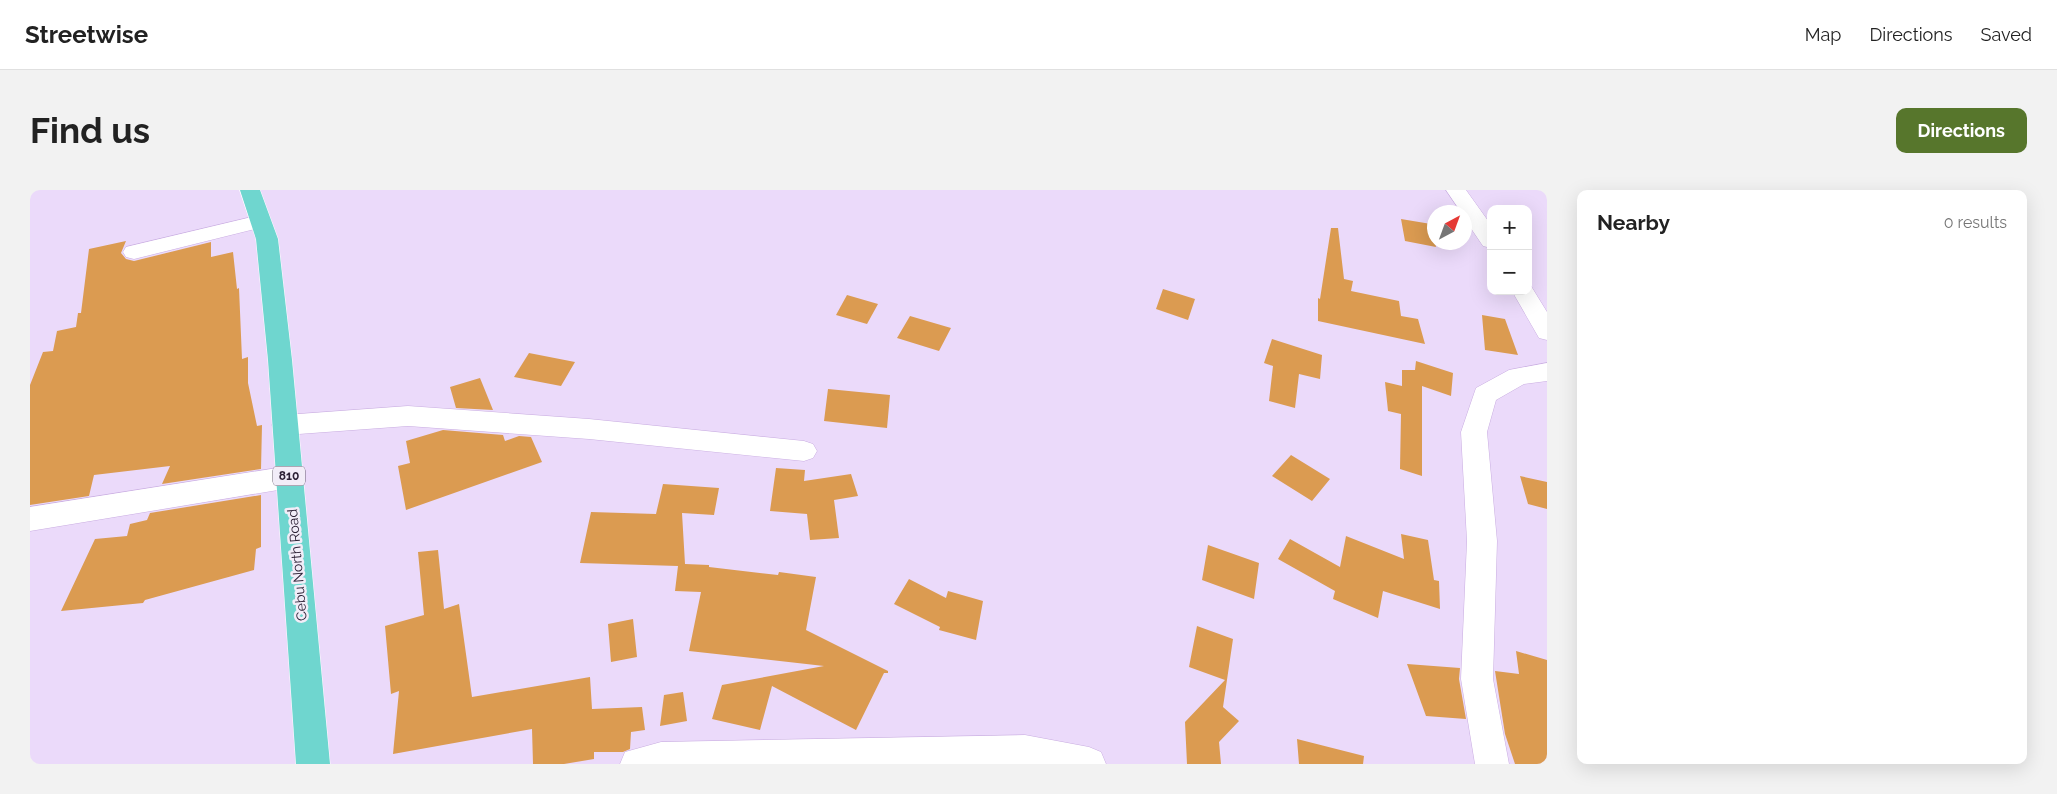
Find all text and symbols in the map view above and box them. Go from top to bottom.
text: Streetwise [25,20,148,49]
text: Map [1805,24,1841,45]
text: Directions [1869,24,1953,45]
text: Saved [1981,24,2032,45]
button: Directions [1896,108,2027,153]
text: Find us [30,110,150,151]
north arrow [1427,205,1472,250]
map controls [1487,205,1532,295]
button: + [1487,205,1532,250]
text: Nearby [1597,210,1670,235]
text: 0 results [1944,213,2007,232]
button: − [1487,250,1532,295]
road number: 810 [273,466,305,486]
street label: Cebu North Road [284,508,310,622]

